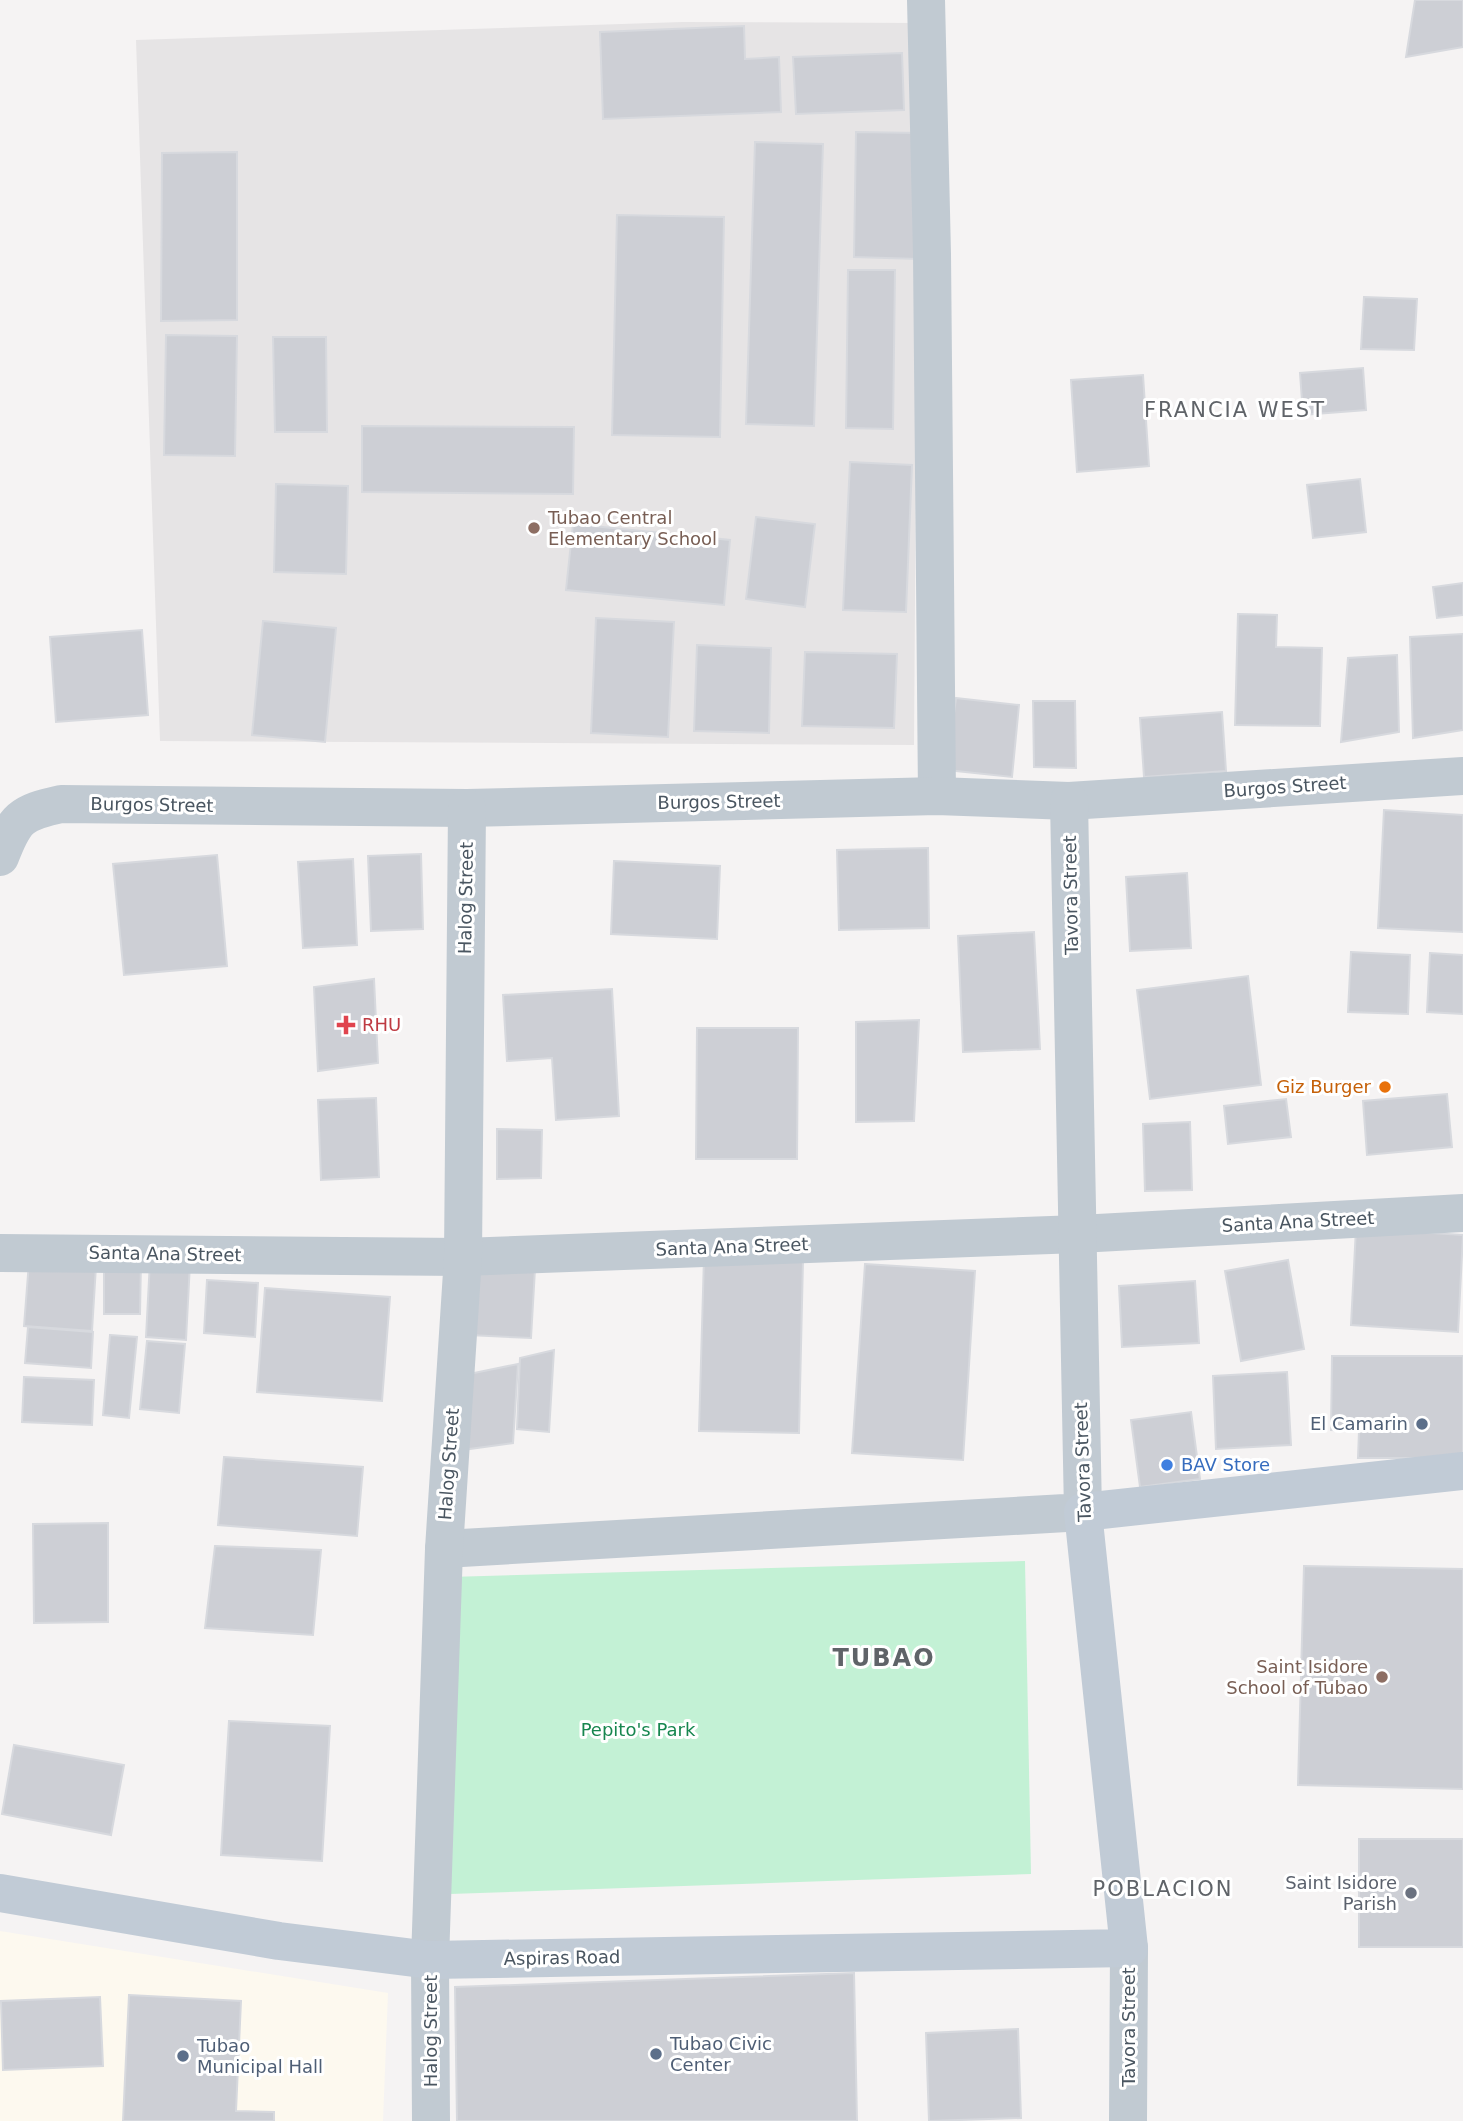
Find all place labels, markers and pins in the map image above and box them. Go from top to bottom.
place label: Tubao Central Elementary School [547,507,717,549]
marker: Tubao Central Elementary School [526,520,542,536]
place label: RHU [362,1014,401,1035]
marker: RHU [336,1015,356,1035]
place label: Giz Burger [1276,1076,1372,1097]
marker: Giz Burger [1377,1079,1393,1095]
place label: El Camarin [1310,1413,1408,1434]
marker: El Camarin [1414,1416,1430,1432]
place label: BAV Store [1181,1454,1270,1475]
marker: BAV Store [1159,1457,1175,1473]
place label: Saint Isidore School of Tubao [1226,1656,1368,1698]
marker: Saint Isidore School of Tubao [1374,1669,1390,1685]
place label: Saint Isidore Parish [1285,1872,1397,1914]
marker: Saint Isidore Parish [1403,1885,1419,1901]
place label: Tubao Civic Center [669,2033,772,2075]
place label: Tubao Municipal Hall [196,2035,323,2077]
marker: Tubao Civic Center [648,2046,664,2062]
marker: Tubao Municipal Hall [175,2048,191,2064]

